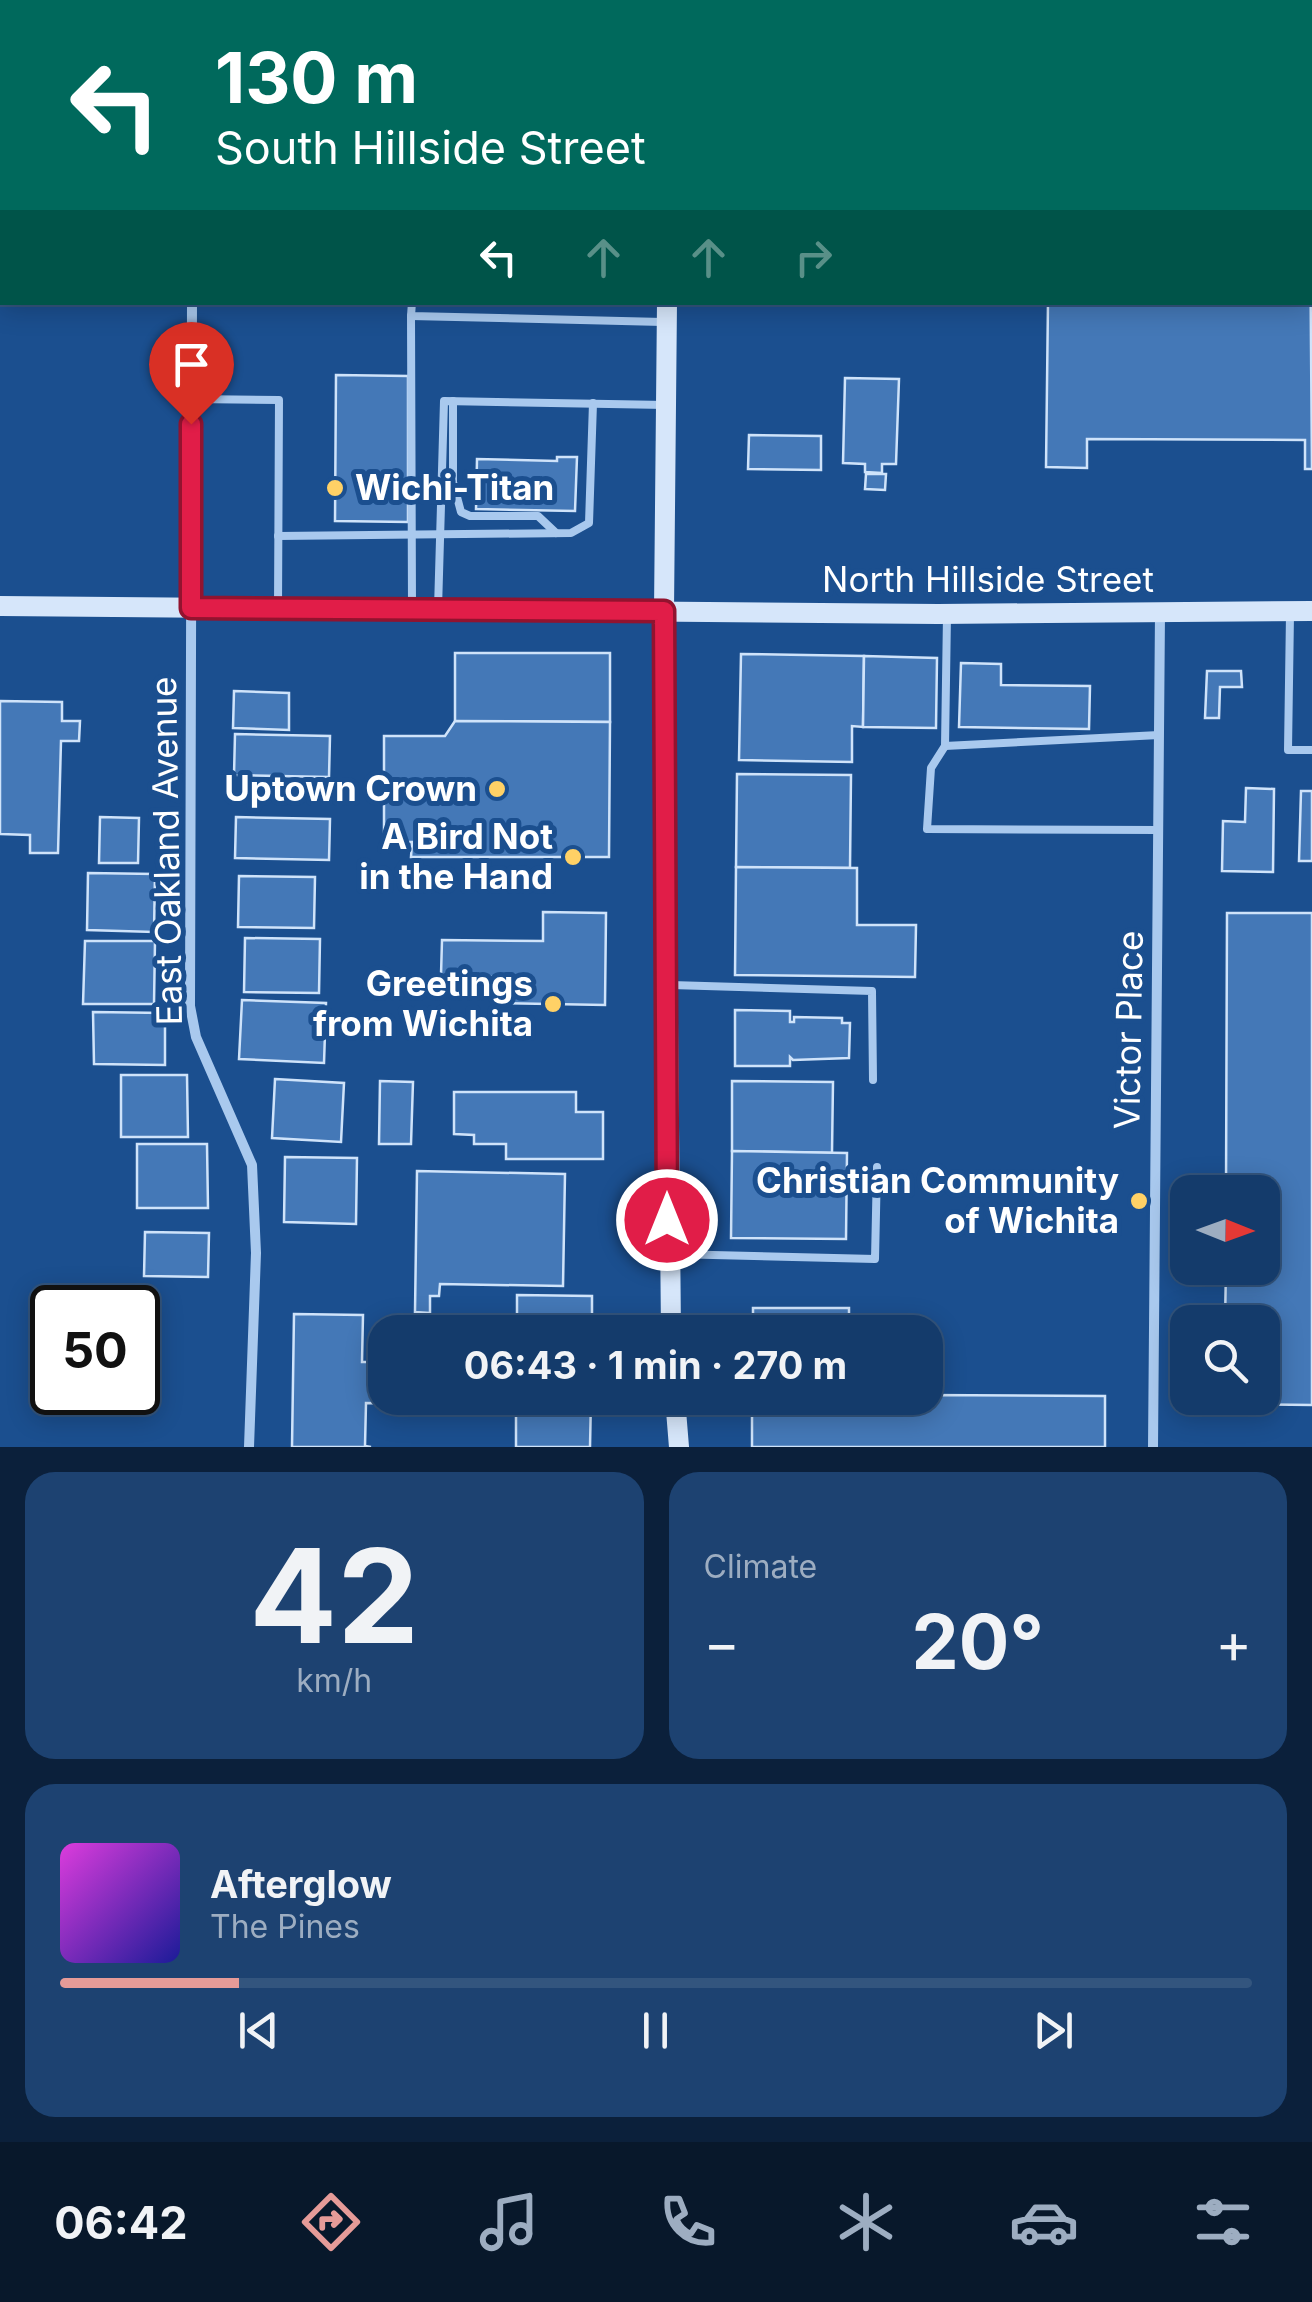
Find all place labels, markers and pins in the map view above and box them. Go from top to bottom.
pin [149,322,234,425]
place label: Wichi-Titan [355,466,554,508]
marker: Wichi-Titan [324,477,346,499]
place label: Uptown Crown [224,767,477,809]
marker: Uptown Crown [486,778,508,800]
place label: A Bird Not in the Hand [359,815,553,897]
marker: A Bird Not in the Hand [562,846,584,868]
place label: Greetings from Wichita [313,962,533,1044]
marker: Greetings from Wichita [542,993,564,1015]
place label: Christian Community of Wichita [756,1159,1119,1241]
marker: Christian Community of Wichita [1128,1190,1150,1212]

